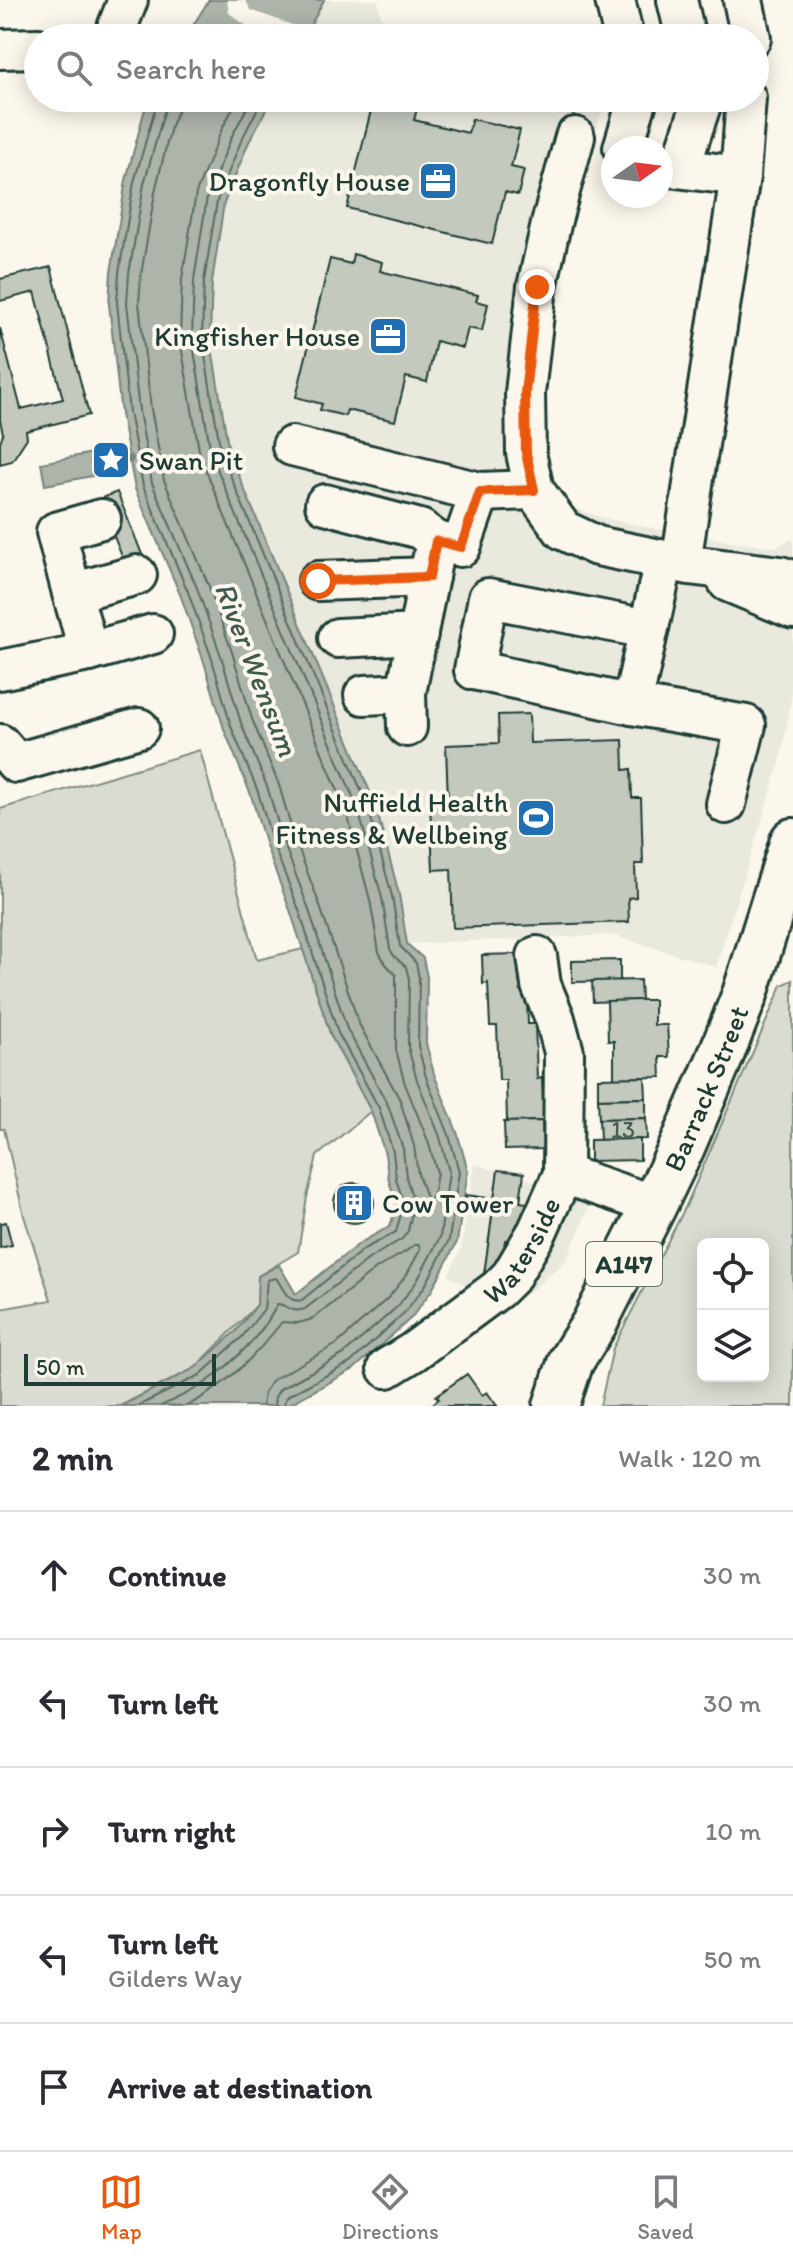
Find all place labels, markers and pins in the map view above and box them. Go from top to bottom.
office icon: Dragonfly House [417,160,459,202]
place label: Dragonfly House [208,164,410,198]
office icon: Kingfisher House [367,315,409,357]
place label: Kingfisher House [154,319,360,353]
place icon: Swan Pit [90,439,132,481]
place label: Swan Pit [139,443,243,477]
place label: Nuffield Health Fitness & Wellbeing [276,785,509,851]
sports icon: Nuffield Health Fitness & Wellbeing [515,797,557,839]
building icon: Cow Tower [333,1182,375,1224]
place label: Cow Tower [382,1186,513,1220]

